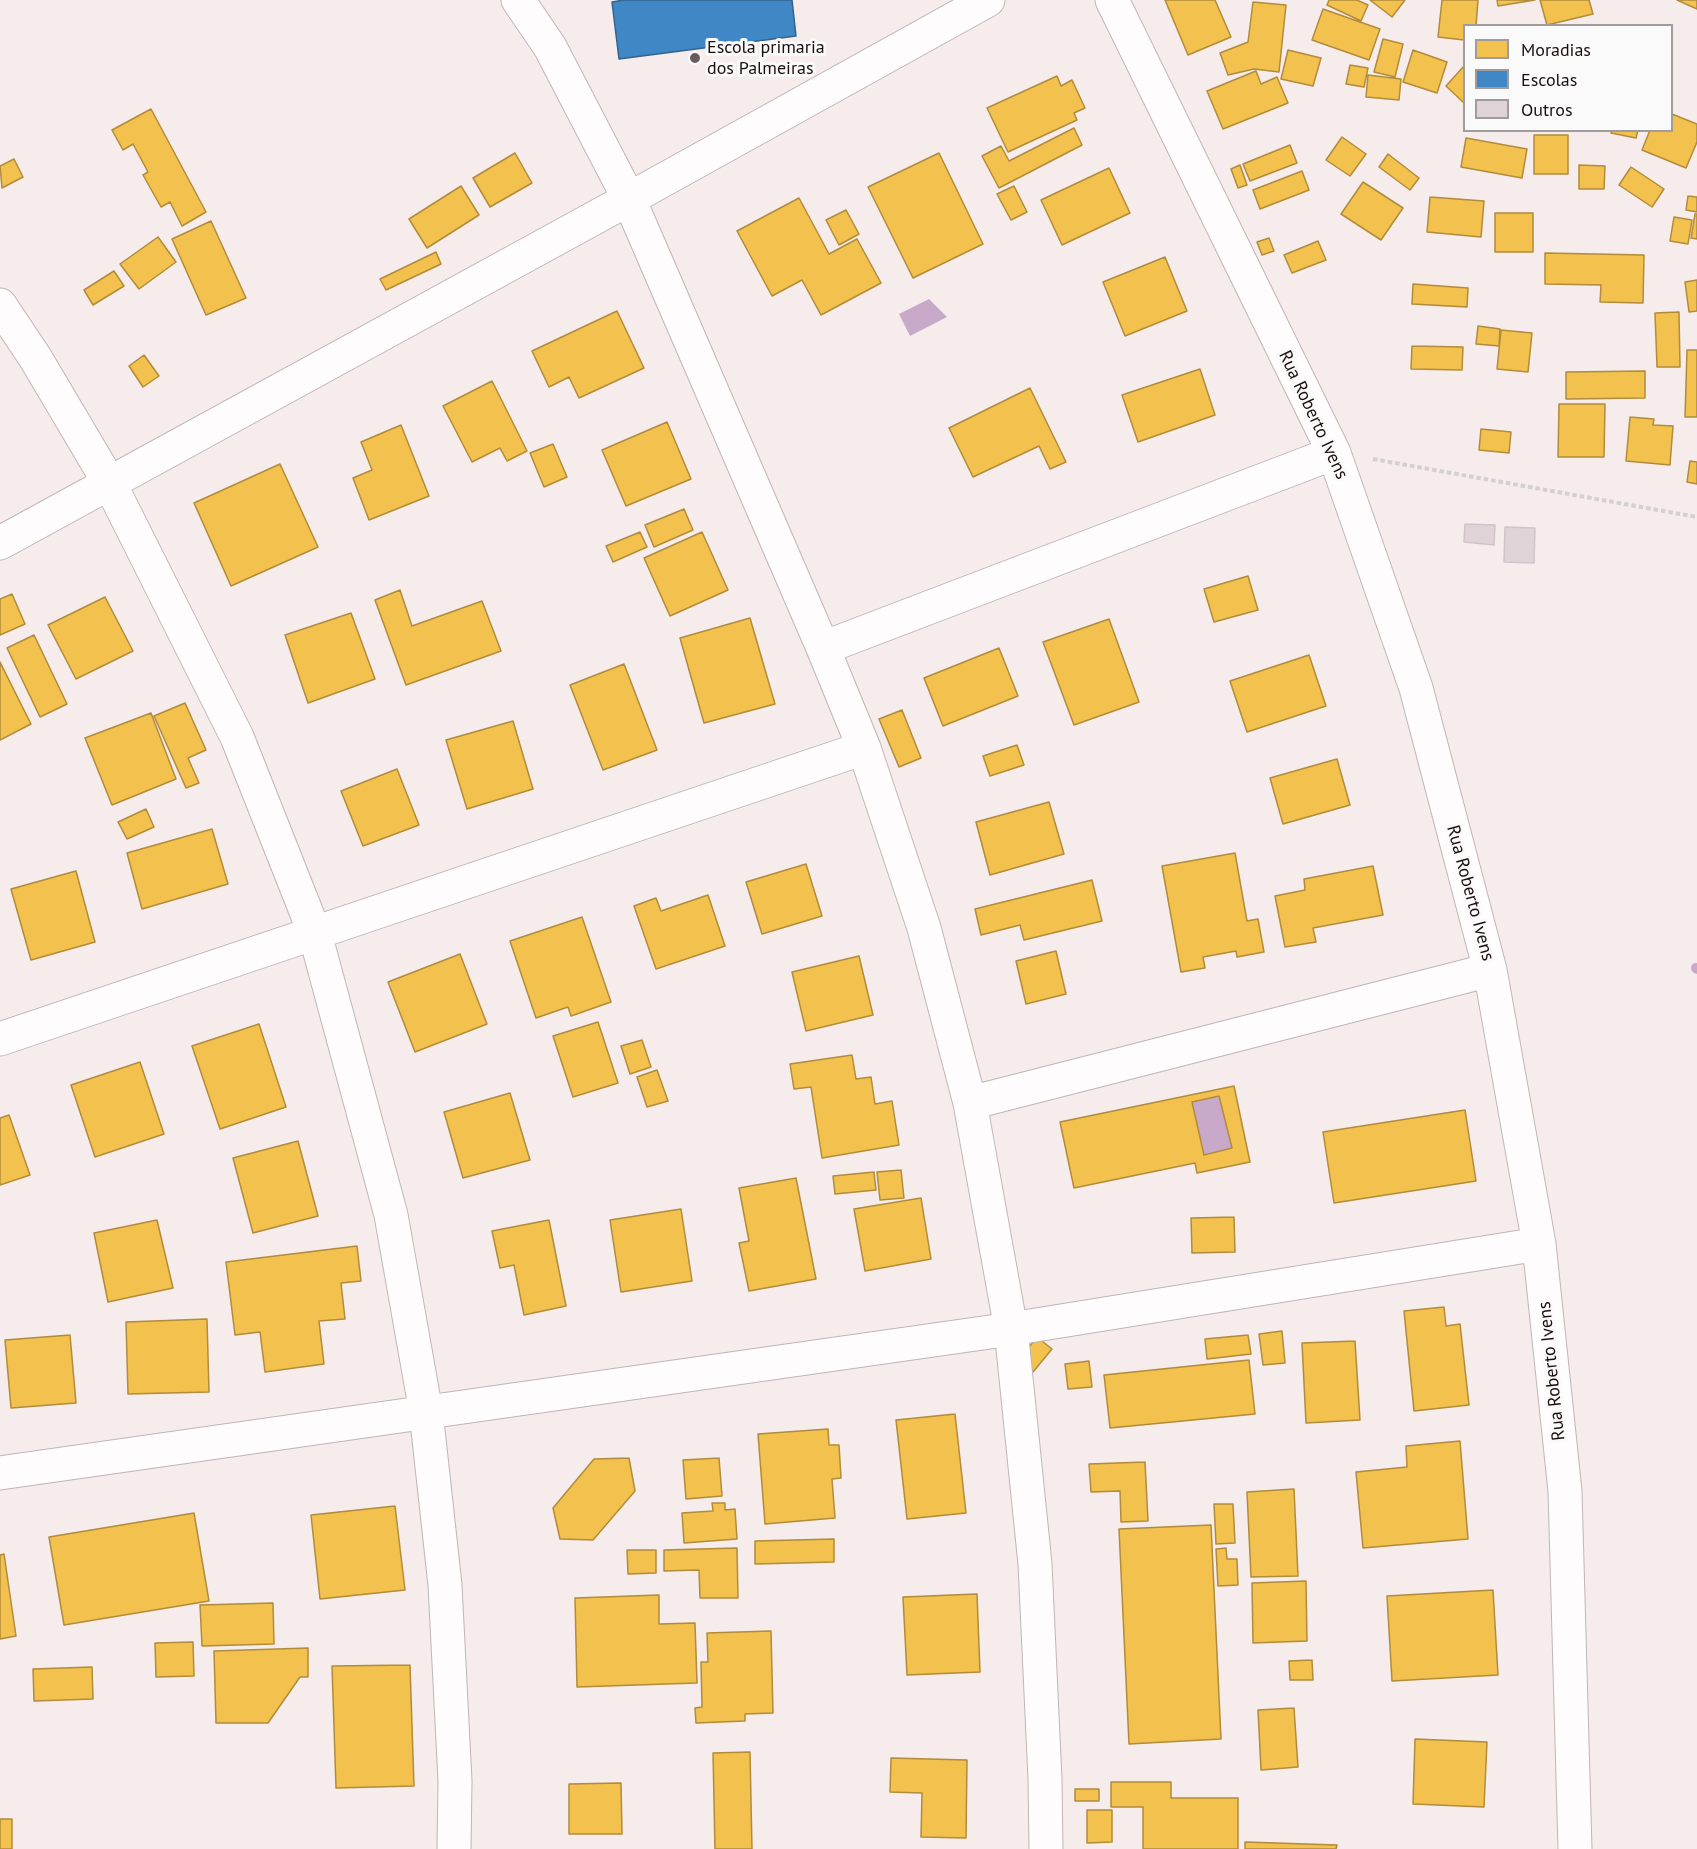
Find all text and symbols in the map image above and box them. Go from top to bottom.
legend [1463,24,1673,132]
place label: Escola primaria dos Palmeiras [707,37,825,80]
text: Moradias [1521,38,1591,61]
marker: Escola primaria dos Palmeiras [688,51,702,65]
text: Escolas [1521,68,1577,91]
text: Outros [1521,98,1572,121]
street label: Rua Roberto Ivens [1274,347,1352,483]
street label: Rua Roberto Ivens [1441,823,1499,963]
street label: Rua Roberto Ivens [1534,1300,1570,1442]

